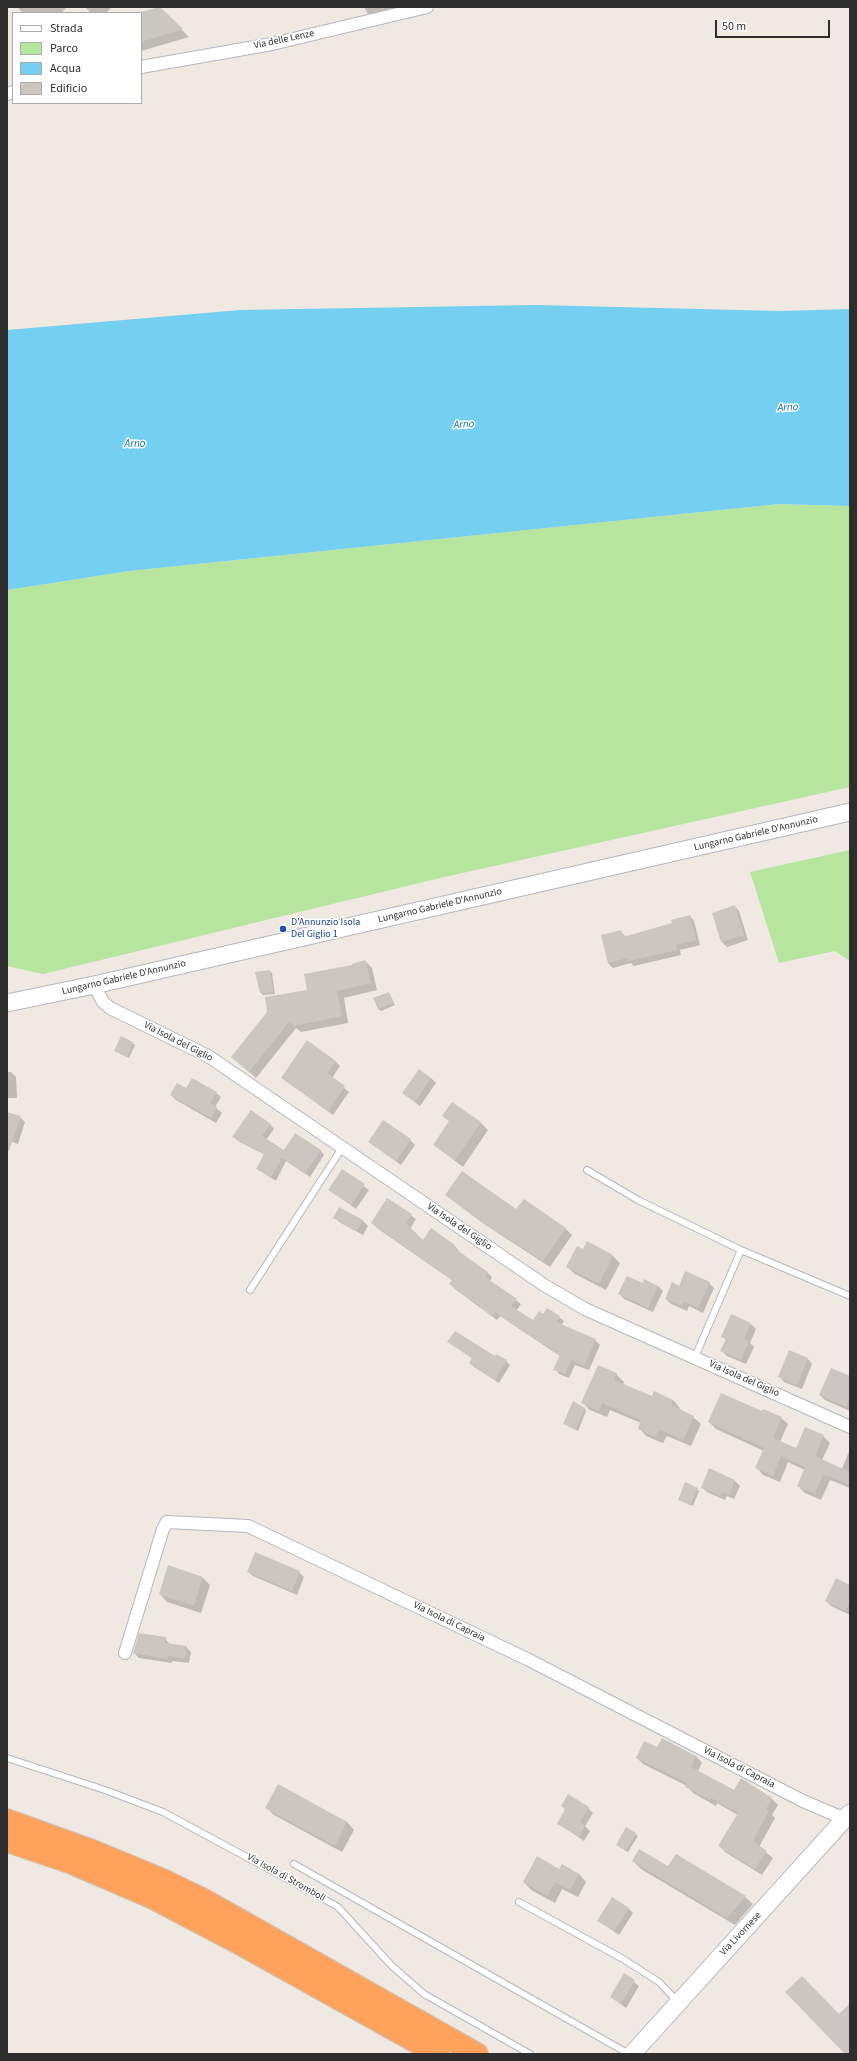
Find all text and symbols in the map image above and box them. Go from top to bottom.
legend [12,12,142,104]
scale bar [717,12,832,38]
text: 50 m [722,18,746,35]
text: Strada [50,20,83,37]
street label: Via delle Lenze [253,28,315,52]
text: Parco [50,40,78,57]
text: Acqua [50,60,81,77]
text: Edificio [50,80,87,97]
water label: Arno [777,401,799,415]
water label: Arno [453,418,475,432]
water label: Arno [125,438,145,452]
street label: Lungarno Gabriele D'Annunzio [693,814,819,854]
street label: Lungarno Gabriele D'Annunzio [377,886,503,926]
place label: D'Annunzio Isola Del Giglio 1 [291,917,360,940]
marker: D'Annunzio Isola Del Giglio 1 [278,924,288,934]
street label: Lungarno Gabriele D'Annunzio [61,958,187,998]
street label: Via Isola del Giglio [142,1019,214,1065]
street label: Via Isola del Giglio [424,1201,494,1253]
street label: Via Isola del Giglio [707,1358,781,1400]
street label: Via Isola di Capraia [411,1599,487,1645]
street label: Via Isola di Capraia [701,1745,777,1791]
street label: Via Isola di Stromboli [245,1851,327,1905]
street label: Via Livornese [718,1910,764,1958]

